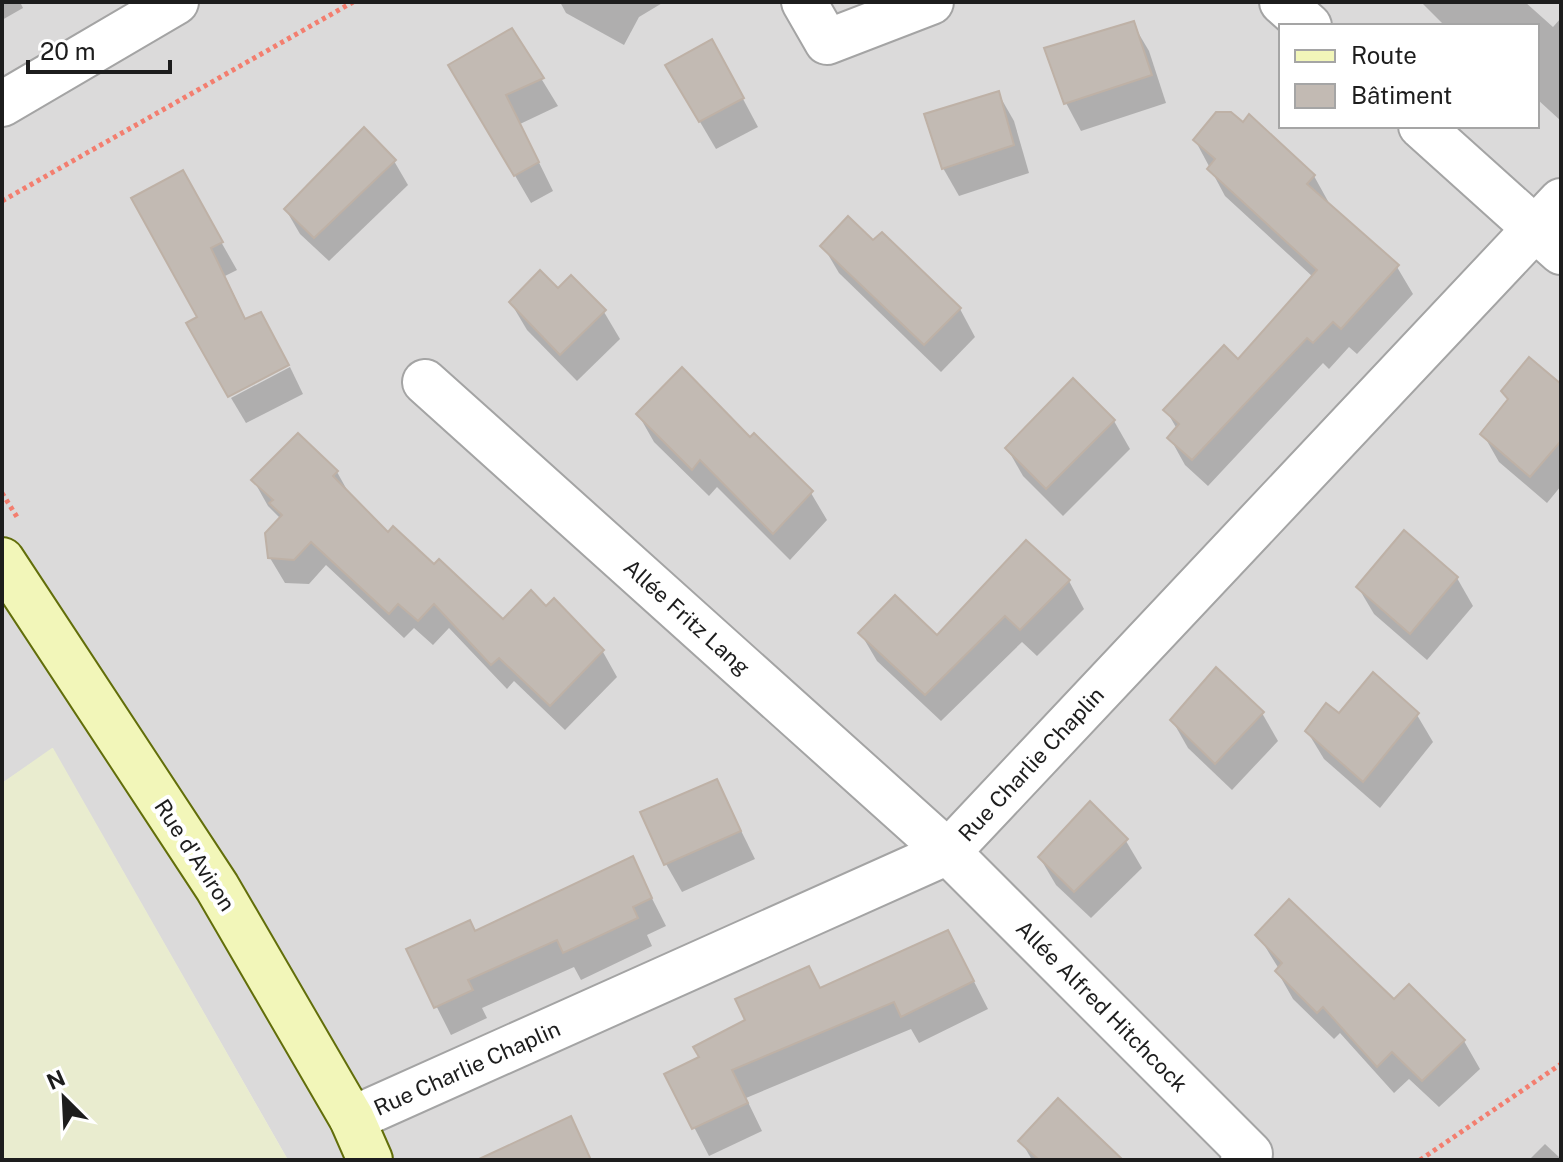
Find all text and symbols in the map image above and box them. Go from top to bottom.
scale bar [28,24,170,74]
legend [1279,24,1539,128]
text: 20 m [40,37,96,65]
text: Route [1351,41,1417,69]
text: Bâtiment [1351,81,1452,109]
street label: Allée Fritz Lang [619,554,755,680]
street label: Rue Charlie Chaplin [953,682,1109,846]
street label: Rue d'Aviron [149,794,241,916]
street label: Allée Alfred Hitchcock [1011,915,1193,1097]
street label: Rue Charlie Chaplin [370,1015,564,1121]
north arrow [24,1058,104,1138]
text: N [43,1064,69,1095]

